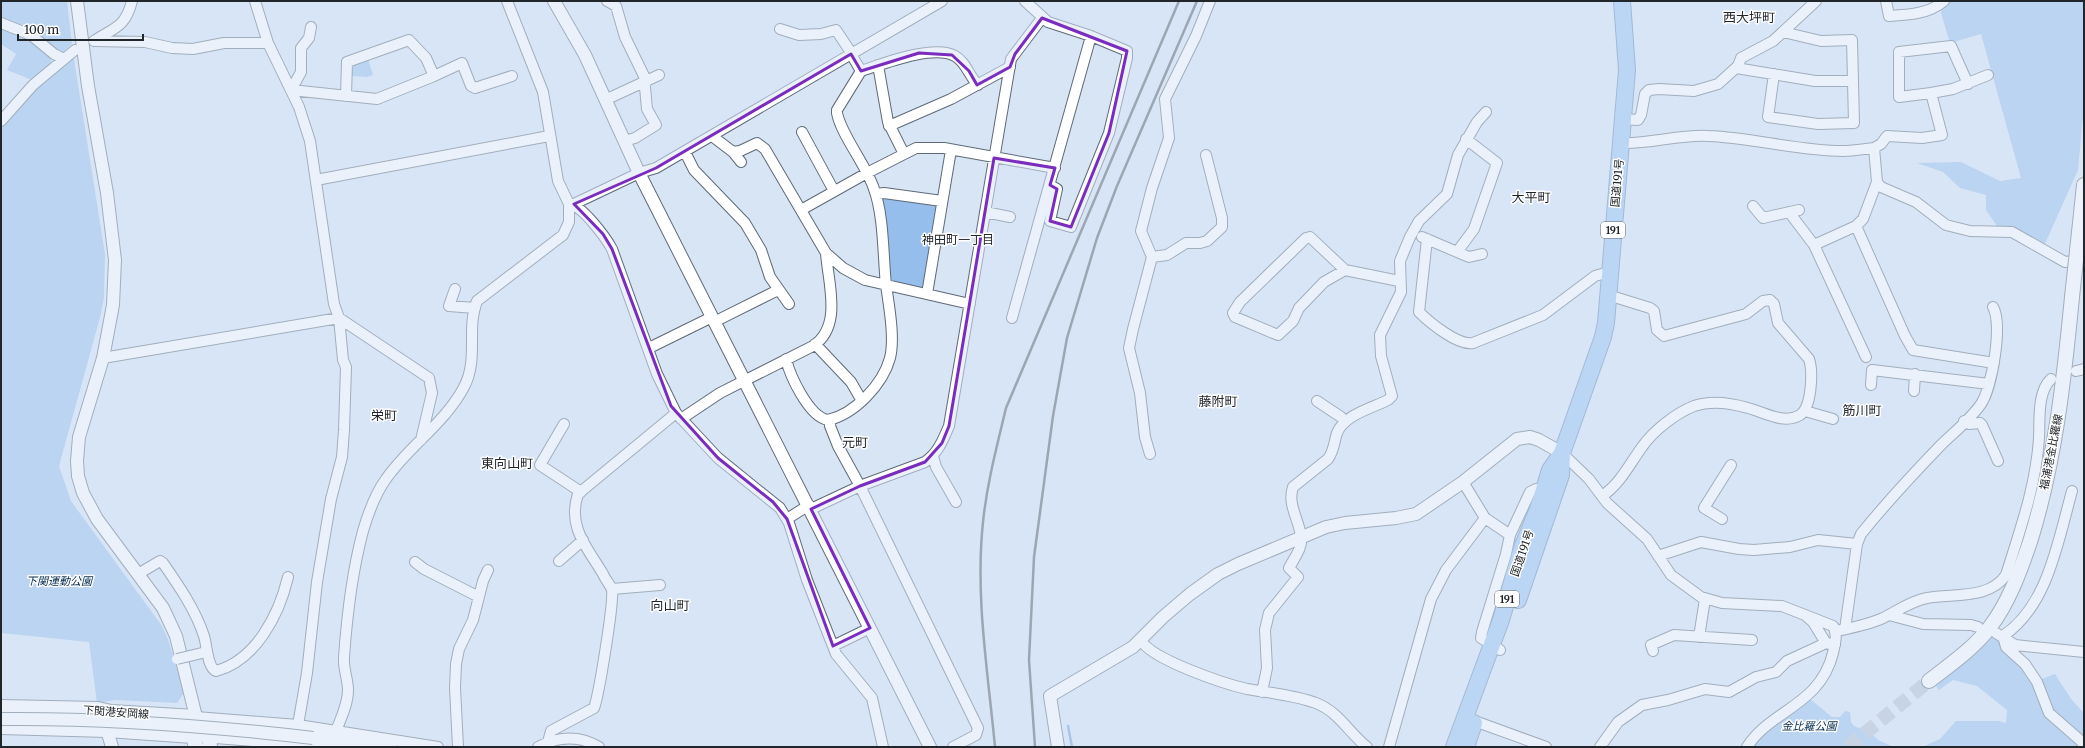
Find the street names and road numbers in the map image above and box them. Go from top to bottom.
street label: 国道191号 [1608,158,1626,208]
road number: 191 [1601,222,1625,238]
street label: 福浦港金比羅線 [2037,413,2065,491]
street label: 国道191号 [1507,528,1537,578]
road number: 191 [1495,591,1519,607]
street label: 下関港安岡線 [83,703,149,721]

